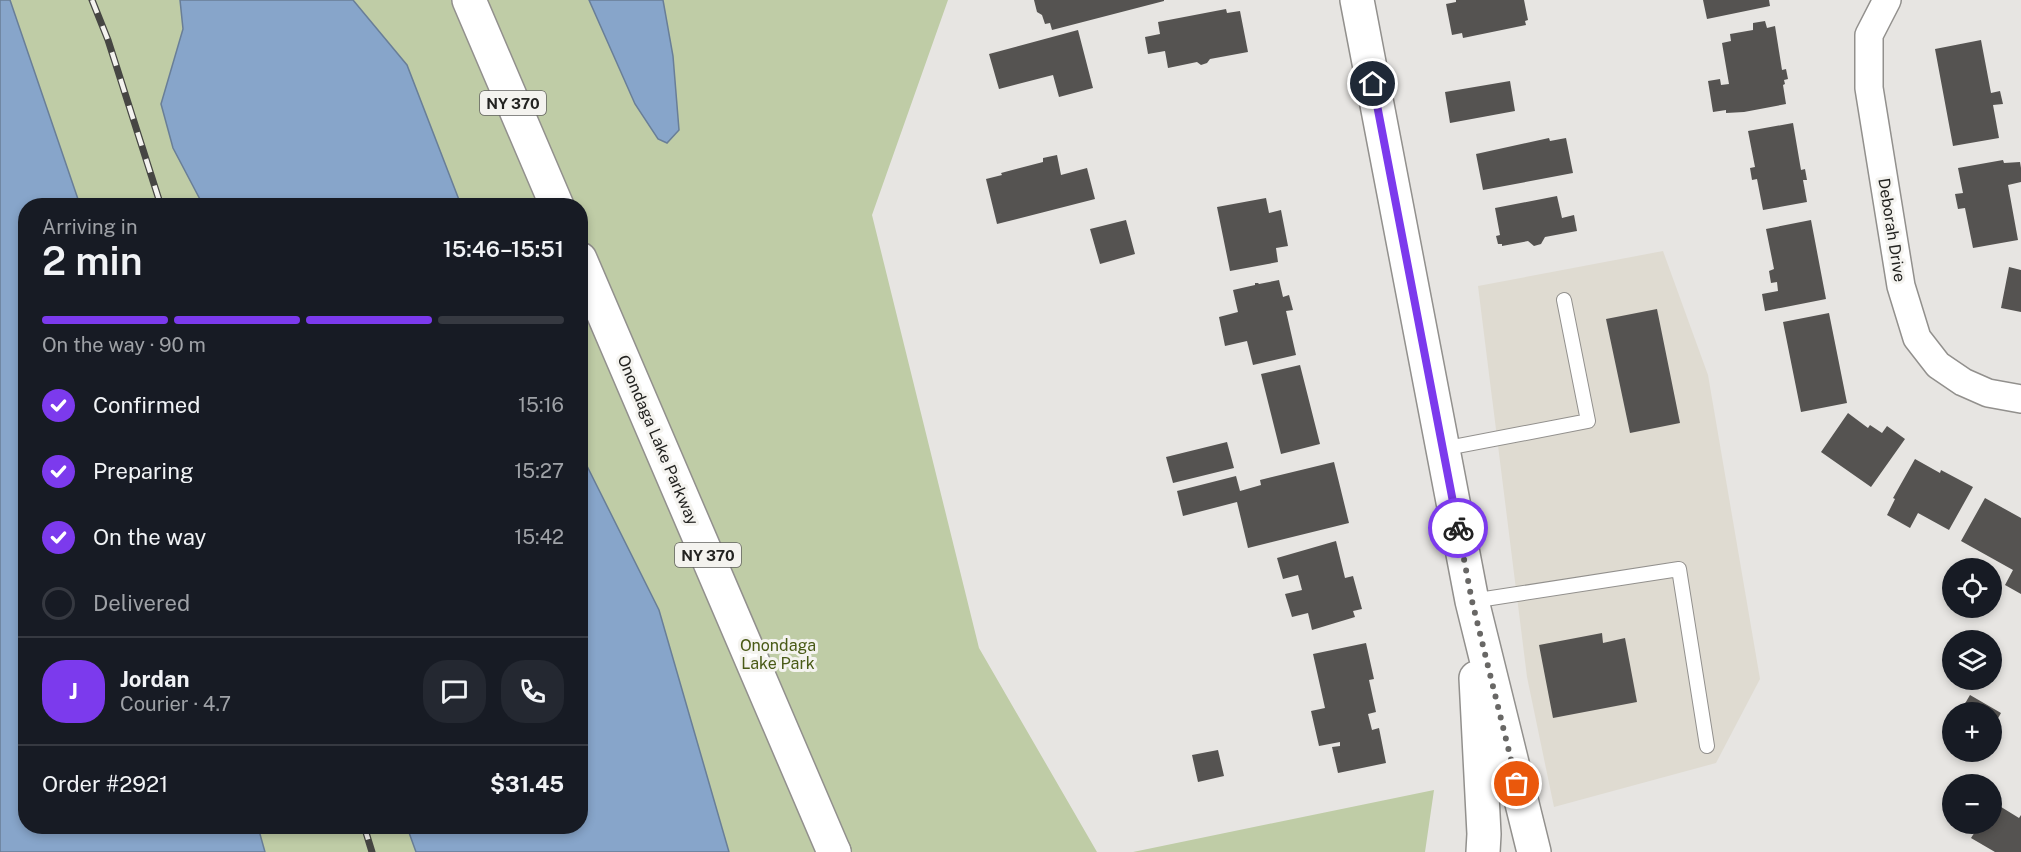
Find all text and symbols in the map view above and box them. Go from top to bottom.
pin [1347,58,1398,109]
icon: home [1356,67,1389,100]
road number: NY 370 [480,91,546,115]
street label: Deborah Drive [1874,177,1910,283]
text: Arriving in [42,215,137,239]
text: 15:46–15:51 [443,236,564,262]
text: 2 min [42,238,143,284]
text: On the way · 90 m [42,333,206,357]
street label: Onondaga Lake Parkway [613,352,703,528]
icon: check [42,389,75,422]
text: Confirmed [93,392,200,418]
text: 15:16 [518,393,564,417]
icon: check [42,455,75,488]
text: Preparing [93,458,194,484]
text: 15:27 [514,459,564,483]
courier [1428,498,1488,558]
icon: bike [1442,512,1475,545]
icon: check [42,521,75,554]
text: On the way [93,524,206,550]
text: 15:42 [514,525,564,549]
road number: NY 370 [675,543,741,567]
map controls [1942,558,2002,834]
button: locate [1942,558,2002,618]
text: Delivered [93,590,190,616]
button: layers [1942,630,2002,690]
park label: Onondaga Lake Park [740,636,816,673]
button: chat [423,660,486,723]
button: phone [501,660,564,723]
text: Jordan [120,666,189,692]
text: J [69,678,78,704]
text: Courier · 4.7 [120,692,231,716]
button: + [1942,702,2002,762]
pin [1491,758,1542,809]
icon: bag [1500,767,1533,800]
text: Order #2921 [42,771,168,797]
text: $31.45 [490,771,564,797]
button: − [1942,774,2002,834]

